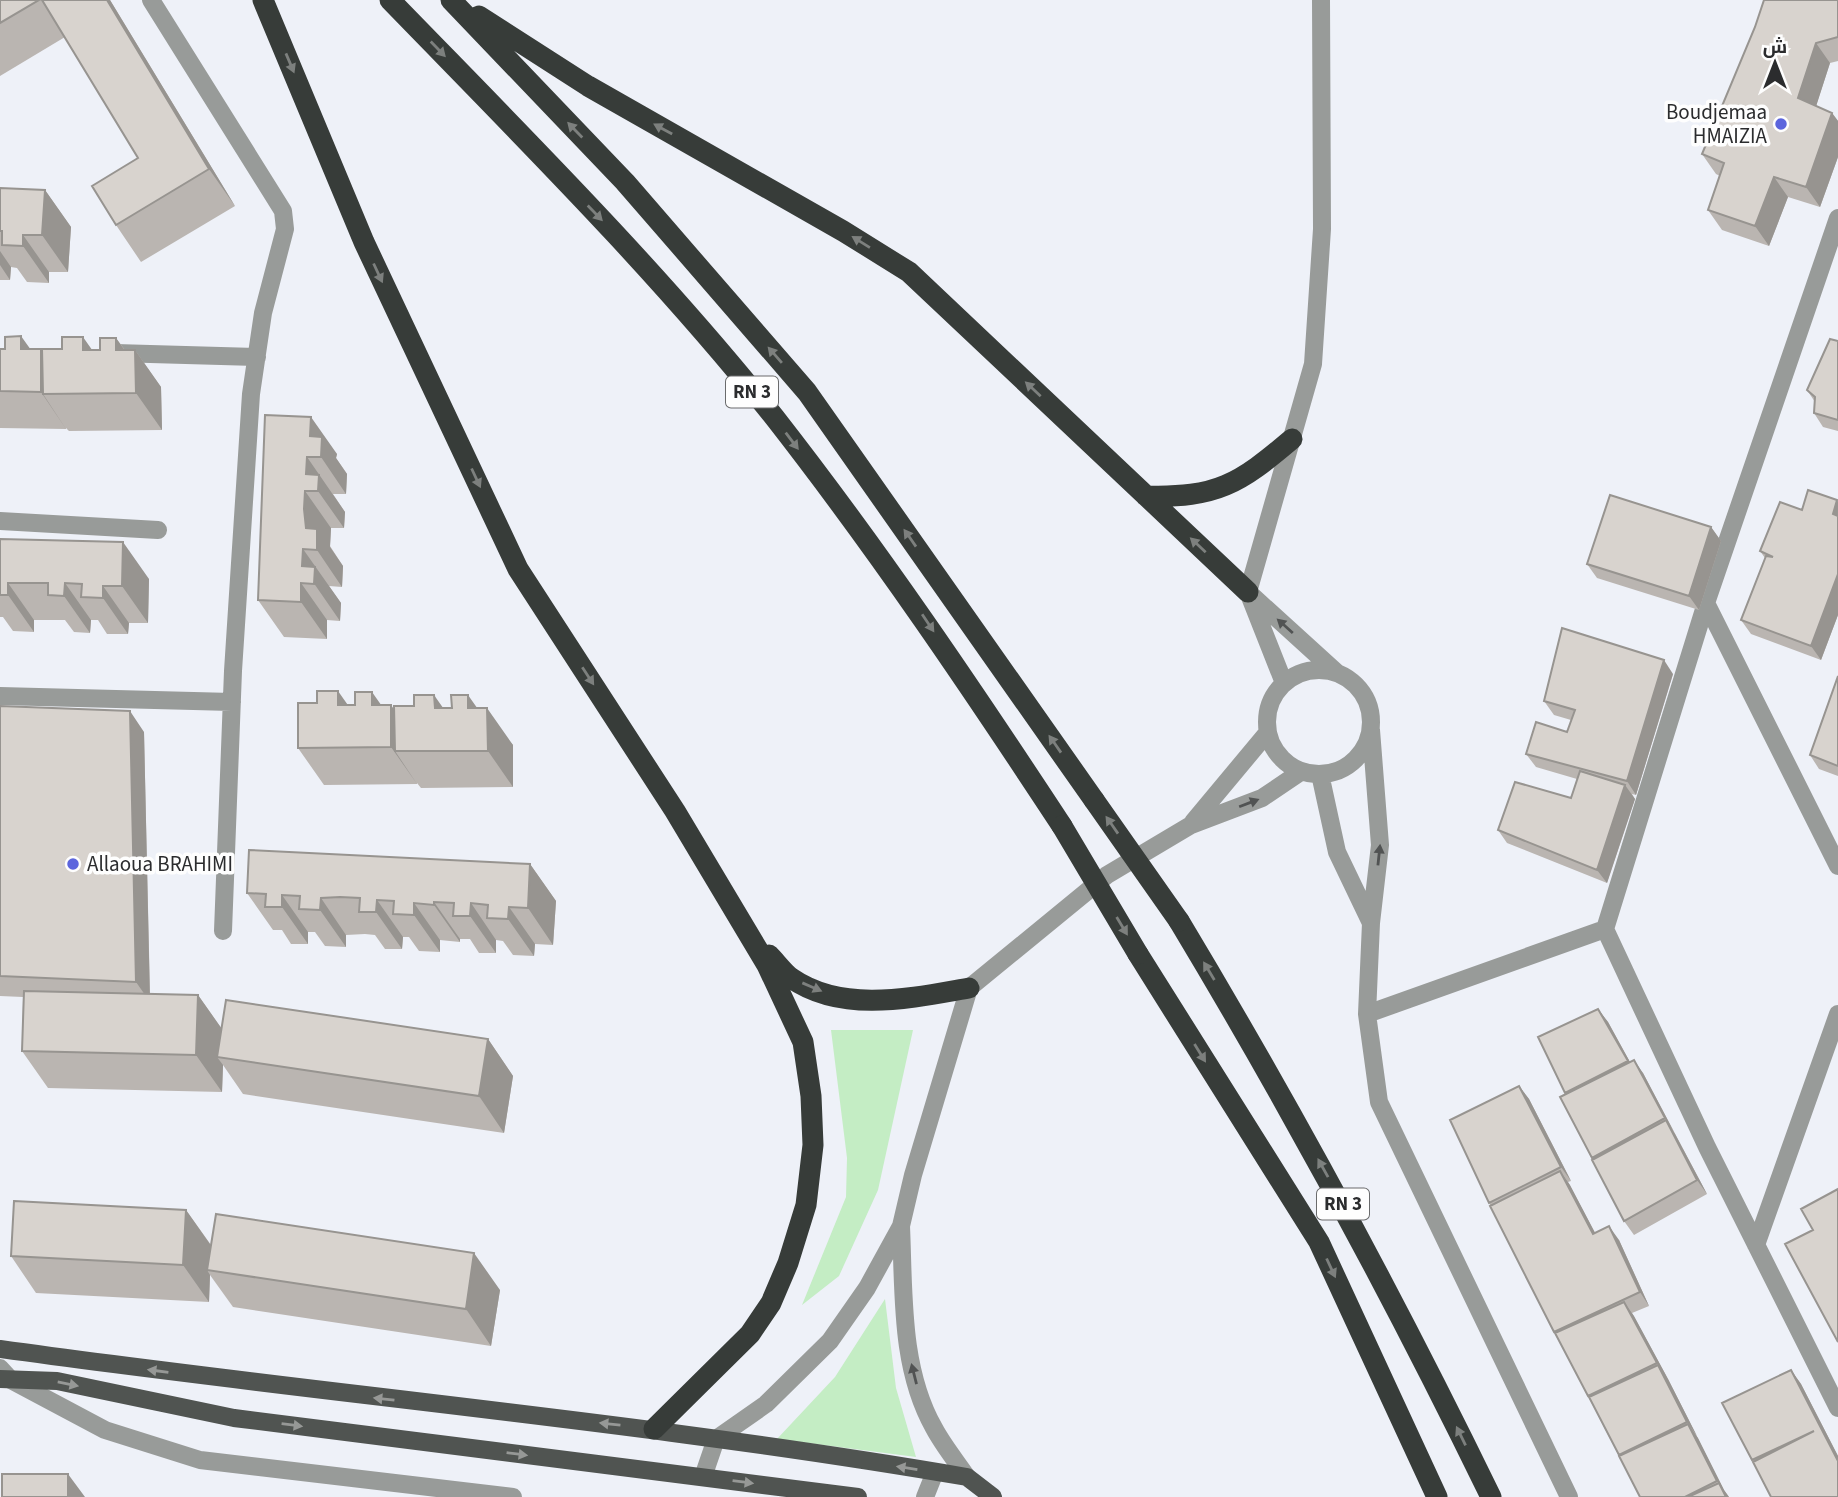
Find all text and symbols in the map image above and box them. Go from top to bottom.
north arrow [1740,28,1810,98]
text: ش [1763,34,1787,61]
one-way arrow [429,40,445,57]
one-way arrow [284,53,295,74]
place label: Boudjemaa HMAIZIA [1666,97,1768,151]
marker: Boudjemaa HMAIZIA [1773,116,1789,132]
one-way arrow [568,122,584,139]
one-way arrow [654,123,673,135]
one-way arrow [587,204,603,221]
one-way arrow [851,235,871,248]
one-way arrow [373,262,384,283]
one-way arrow [767,346,783,364]
road number: RN 3 [726,376,778,408]
one-way arrow [1025,382,1042,398]
one-way arrow [784,432,798,450]
one-way arrow [470,468,481,488]
one-way arrow [903,529,917,547]
one-way arrow [1190,537,1207,554]
one-way arrow [921,614,935,632]
one-way arrow [1277,619,1294,635]
one-way arrow [581,666,594,685]
one-way arrow [1048,735,1062,753]
one-way arrow [1239,797,1260,808]
one-way arrow [1105,816,1119,834]
one-way arrow [1374,844,1385,866]
place label: Allaoua BRAHIMI [87,849,233,879]
marker: Allaoua BRAHIMI [65,856,81,872]
one-way arrow [1116,917,1128,936]
one-way arrow [1203,962,1215,981]
one-way arrow [802,982,823,993]
one-way arrow [1194,1044,1207,1063]
one-way arrow [1317,1158,1329,1178]
road number: RN 3 [1317,1188,1369,1220]
one-way arrow [1326,1258,1337,1279]
one-way arrow [908,1363,919,1385]
one-way arrow [147,1365,169,1376]
one-way arrow [57,1378,79,1389]
one-way arrow [372,1393,394,1404]
one-way arrow [598,1419,620,1430]
one-way arrow [281,1420,303,1431]
one-way arrow [1455,1426,1467,1446]
one-way arrow [506,1448,528,1459]
one-way arrow [896,1462,918,1473]
one-way arrow [732,1477,754,1488]

